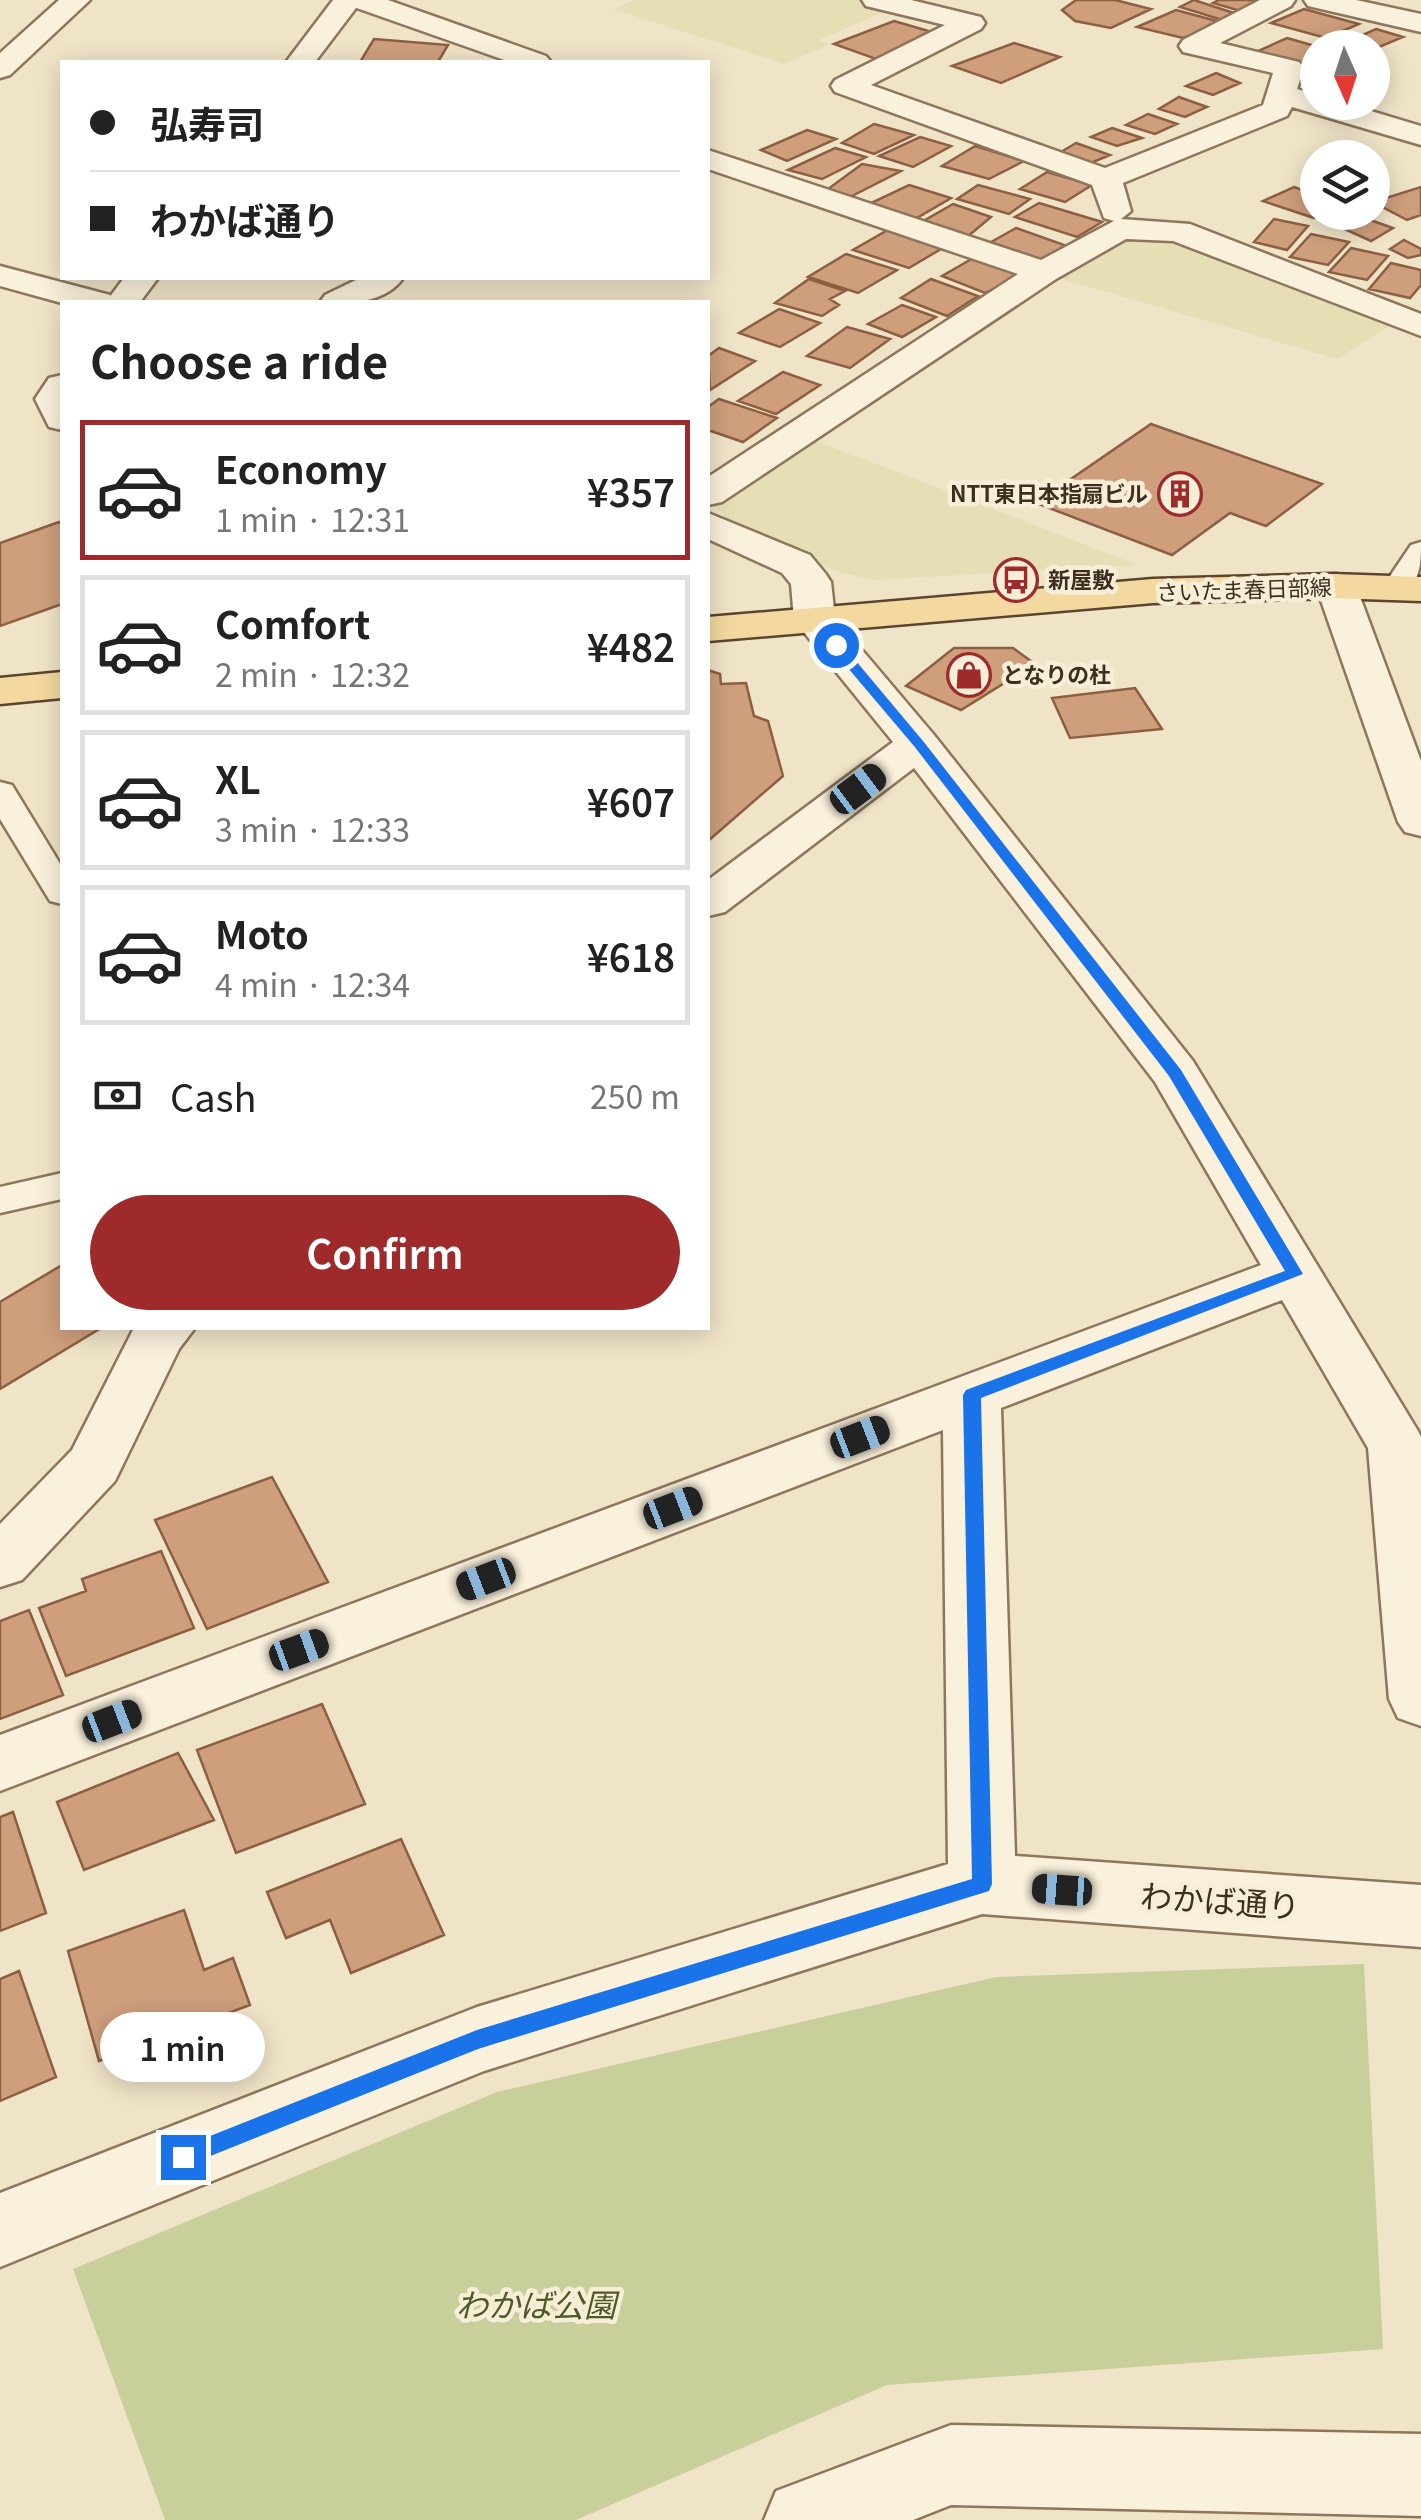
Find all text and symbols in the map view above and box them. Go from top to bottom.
north arrow [1300,30,1390,120]
map controls [1300,30,1390,230]
text: 弘寿司 [150,95,264,150]
button: layers [1300,140,1390,230]
text: わかば通り [150,191,340,246]
text: Choose a ride [90,327,388,392]
text: Economy [215,440,387,495]
icon: car [95,445,185,535]
text: ¥357 [587,463,675,518]
building icon: NTT東日本指扇ビル [1157,471,1203,517]
place label: NTT東日本指扇ビル [950,476,1148,508]
text: 1 min · 12:31 [215,495,410,541]
bus stop icon: 新屋敷 [993,557,1039,603]
place label: 新屋敷 [1048,562,1114,594]
street label: さいたま春日部線 [1156,569,1332,607]
text: Comfort [215,595,370,650]
icon: car [95,600,185,690]
text: ¥482 [587,618,675,673]
route start [814,623,859,668]
text: 2 min · 12:32 [215,650,410,696]
shop icon: となりの杜 [946,652,992,698]
place label: となりの杜 [1002,657,1111,689]
text: XL [215,750,261,805]
icon: car [95,755,185,845]
car [825,759,891,819]
text: ¥607 [587,773,675,828]
text: 3 min · 12:33 [215,805,410,851]
text: Moto [215,905,309,960]
icon: car [95,910,185,1000]
text: ¥618 [587,928,675,983]
text: 4 min · 12:34 [215,960,410,1006]
icon: cash [90,1068,145,1123]
text: Cash [170,1068,257,1123]
text: 250 m [590,1072,680,1118]
button: Confirm [90,1195,680,1310]
car [827,1412,893,1462]
car [640,1483,706,1533]
car [453,1554,519,1604]
car [266,1626,332,1674]
car [79,1696,145,1746]
street label: わかば通り [1139,1870,1302,1928]
car [1031,1873,1093,1907]
callout: 1 min [100,2012,266,2082]
text: 1 min [140,2024,225,2070]
route end [161,2135,206,2180]
park label: わかば公園 [456,2280,620,2326]

